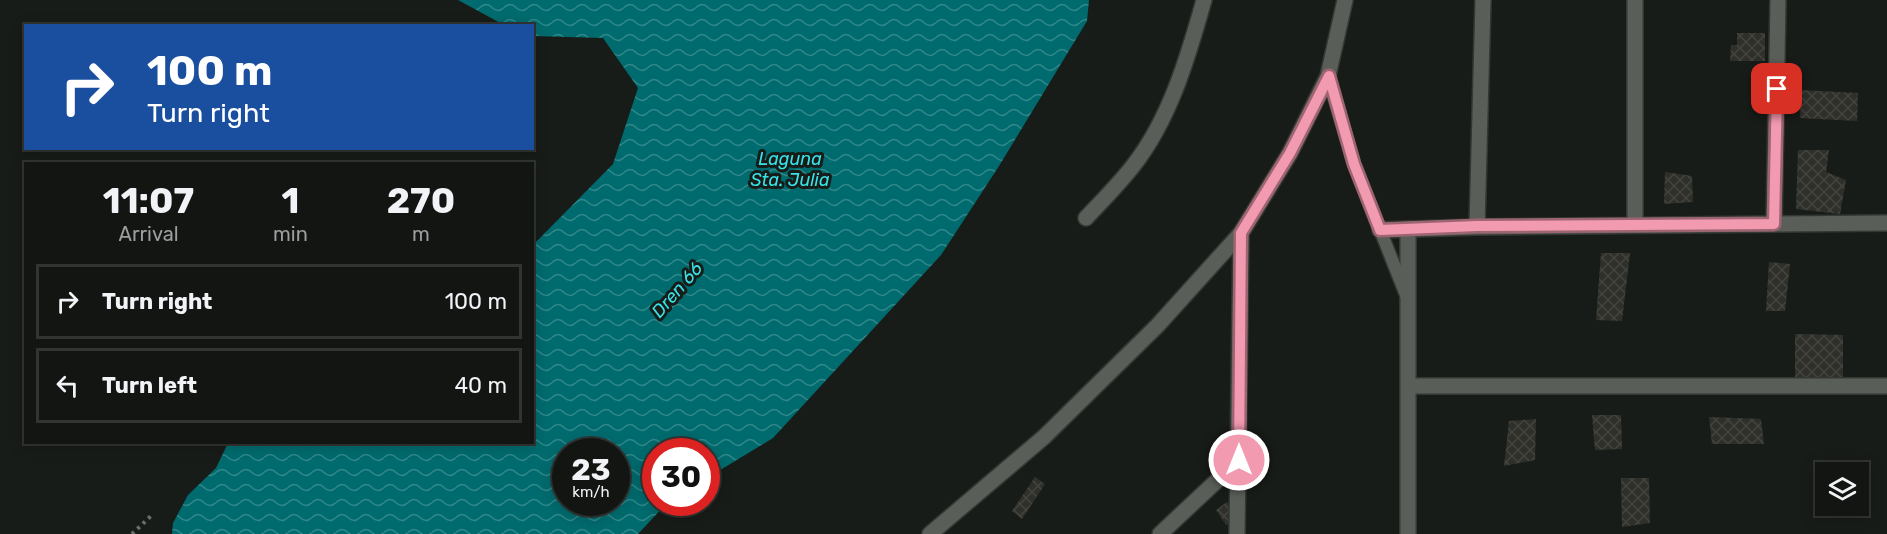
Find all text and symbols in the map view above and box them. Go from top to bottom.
text: 100 m [147,46,272,96]
icon: right [48,48,126,126]
pin [1751,63,1802,114]
icon: arrive [1760,72,1793,105]
text: Turn right [147,97,270,129]
water label: Laguna Sta. Julia [750,148,830,191]
text: 11:07 [103,179,194,222]
text: 1 [281,179,299,222]
text: 270 [387,179,455,222]
text: Arrival [119,222,179,246]
text: min [273,222,308,246]
text: m [412,222,430,246]
water label: Dren 66 [647,258,707,322]
icon: right [51,285,84,318]
text: Turn right [102,288,212,315]
text: 100 m [445,288,507,315]
icon: left [51,369,84,402]
text: Turn left [102,372,197,399]
text: 40 m [454,372,507,399]
position arrow [1207,428,1271,492]
speed limit sign: 30 [642,438,720,516]
text: 23 [571,452,611,488]
map controls [1815,462,1869,516]
button: layers [1815,462,1869,516]
text: km/h [572,483,610,501]

